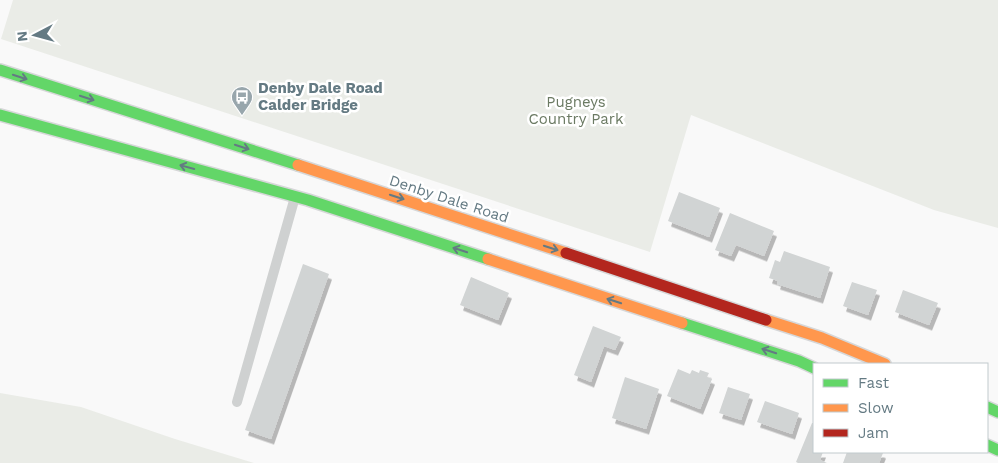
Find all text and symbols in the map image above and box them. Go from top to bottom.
north arrow [10,10,60,60]
text: N [14,30,31,42]
one-way arrow [12,72,28,82]
place label: Denby Dale Road Calder Bridge [258,79,383,114]
bus stop icon: Denby Dale Road Calder Bridge [230,85,254,116]
park label: Pugneys Country Park [529,93,624,128]
one-way arrow [79,94,95,104]
one-way arrow [234,143,250,153]
one-way arrow [180,162,196,171]
street label: Denby Dale Road [387,171,511,227]
one-way arrow [389,193,404,202]
one-way arrow [543,244,558,253]
one-way arrow [452,245,468,254]
one-way arrow [606,295,622,305]
one-way arrow [761,346,777,356]
legend [813,363,988,453]
text: Fast [858,374,890,392]
text: Slow [858,399,894,417]
text: Jam [858,424,889,442]

